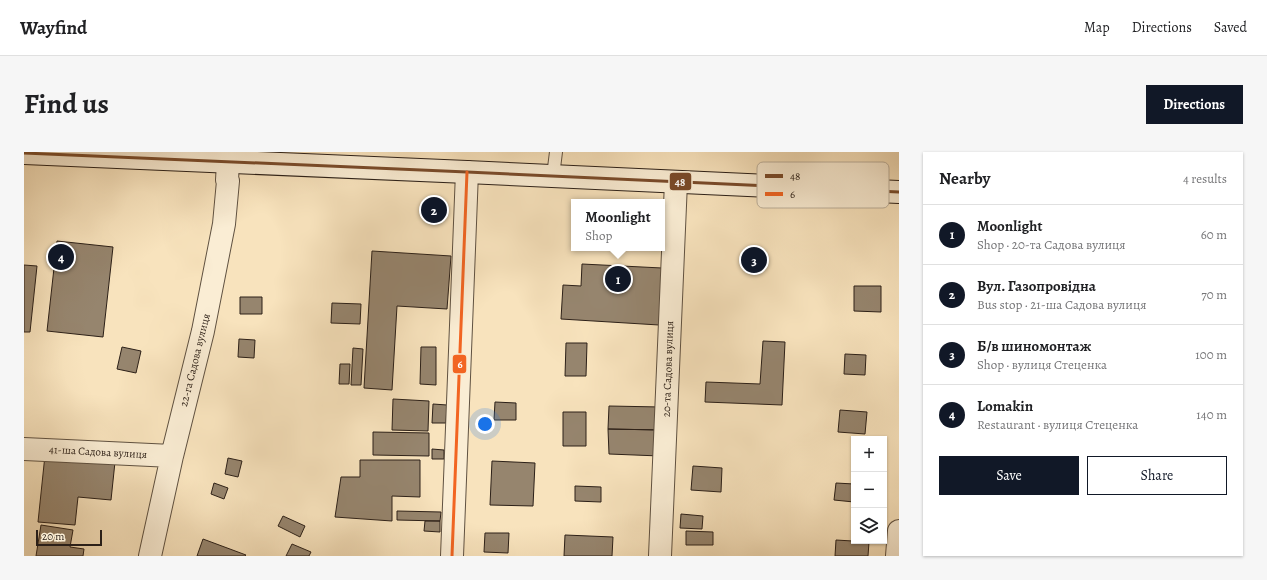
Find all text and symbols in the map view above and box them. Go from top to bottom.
text: Wayfind [20,15,87,41]
text: Map [1084,18,1110,37]
text: Directions [1132,18,1192,37]
text: Saved [1214,18,1247,37]
text: Find us [24,85,109,123]
button: Directions [1146,85,1243,124]
legend [757,162,889,208]
text: Nearby [939,167,990,190]
text: 48 [790,169,800,184]
text: 4 results [1183,170,1227,187]
line badge: 48 [669,172,692,191]
text: 48 [675,175,685,190]
text: 6 [790,187,795,202]
pin: 2 [421,195,447,225]
popup [571,199,665,251]
text: Moonlight [585,207,651,227]
text: Moonlight [977,216,1042,236]
text: 1 [950,226,954,243]
text: 60 m [1201,226,1227,243]
text: Shop [585,227,612,244]
text: Shop · 20-та Садова вулиця [977,236,1126,253]
pin: 4 [48,242,74,272]
pin: 3 [741,245,767,275]
pin: 1 [605,264,631,294]
text: Вул. Газопровідна [977,276,1096,296]
text: 2 [949,286,955,303]
text: 70 m [1201,286,1227,303]
text: Bus stop · 21-ша Садова вулиця [977,296,1146,313]
street label: 22-га Садова вулиця [176,312,214,408]
street label: 20-та Садова вулиця [659,321,677,417]
text: Б/в шиномонтаж [977,336,1091,356]
text: 3 [949,346,955,363]
text: 100 m [1195,346,1227,363]
line badge: 6 [452,354,467,374]
text: Shop · вулиця Стеценка [977,356,1107,373]
text: 6 [457,357,463,372]
text: Lomakin [977,396,1033,416]
text: 4 [949,406,955,423]
text: 140 m [1196,406,1227,423]
your location [475,414,495,434]
text: Restaurant · вулиця Стеценка [977,416,1138,433]
map controls [851,436,887,544]
button: + [851,436,887,472]
street label: 41-ша Садова вулиця [49,442,147,462]
button: Save [939,456,1079,495]
button: Share [1087,456,1227,495]
button: − [851,472,887,508]
button: layers [851,508,887,544]
scale bar [36,528,102,547]
text: 20 m [42,529,64,544]

